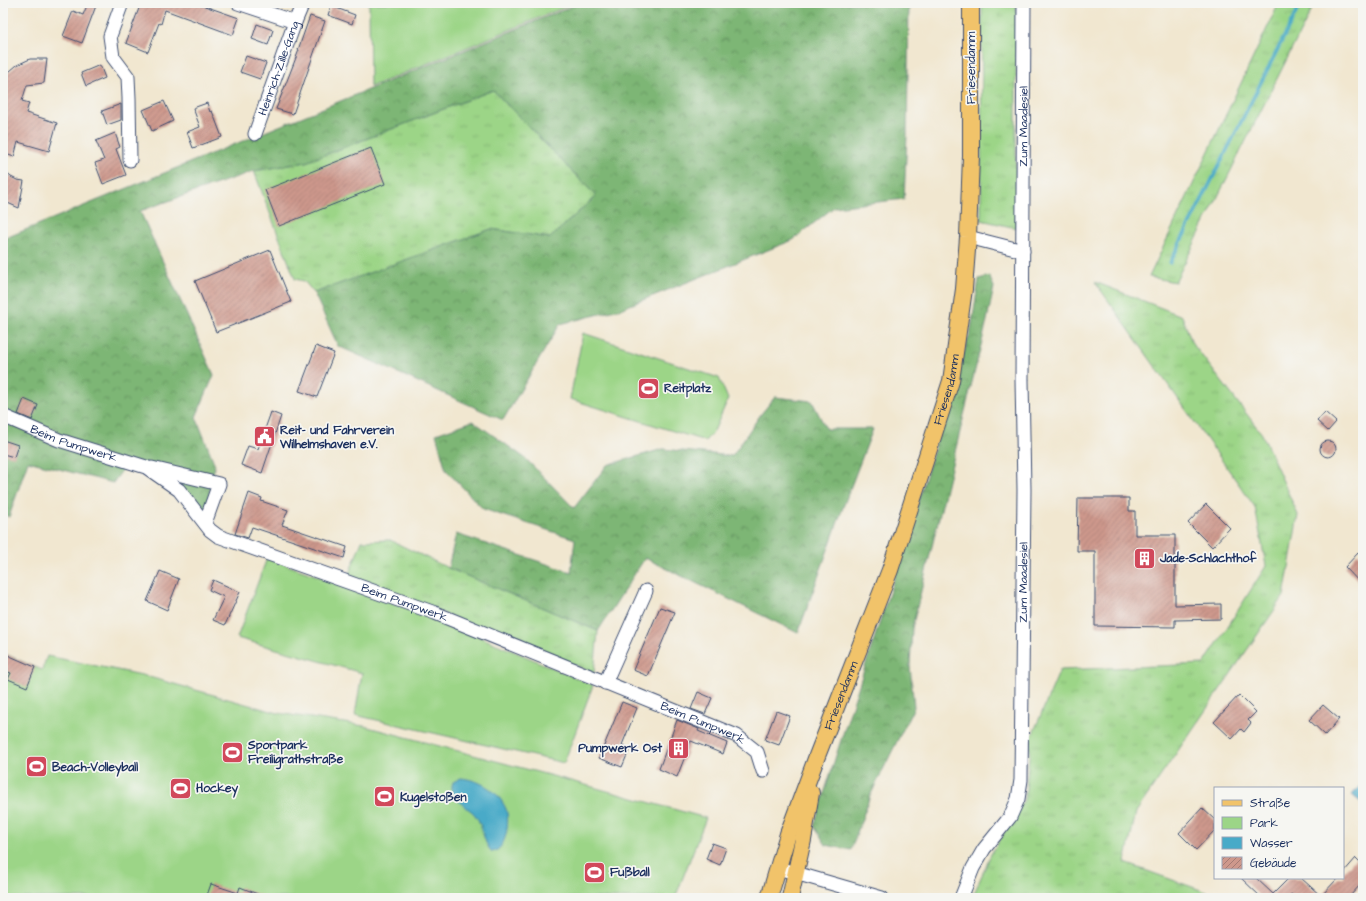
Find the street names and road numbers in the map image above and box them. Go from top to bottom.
street label: Heinrich-Zille-Gang [254,19,304,118]
street label: Friesendamm [963,31,980,104]
street label: Zum Maadesiel [1015,86,1032,167]
street label: Friesendamm [929,352,963,427]
street label: Beim Pumpwerk [28,420,120,466]
street label: Zum Maadesiel [1014,542,1032,623]
street label: Beim Pumpwerk [359,579,451,626]
street label: Friesendamm [820,658,862,732]
street label: Beim Pumpwerk [658,697,750,749]

